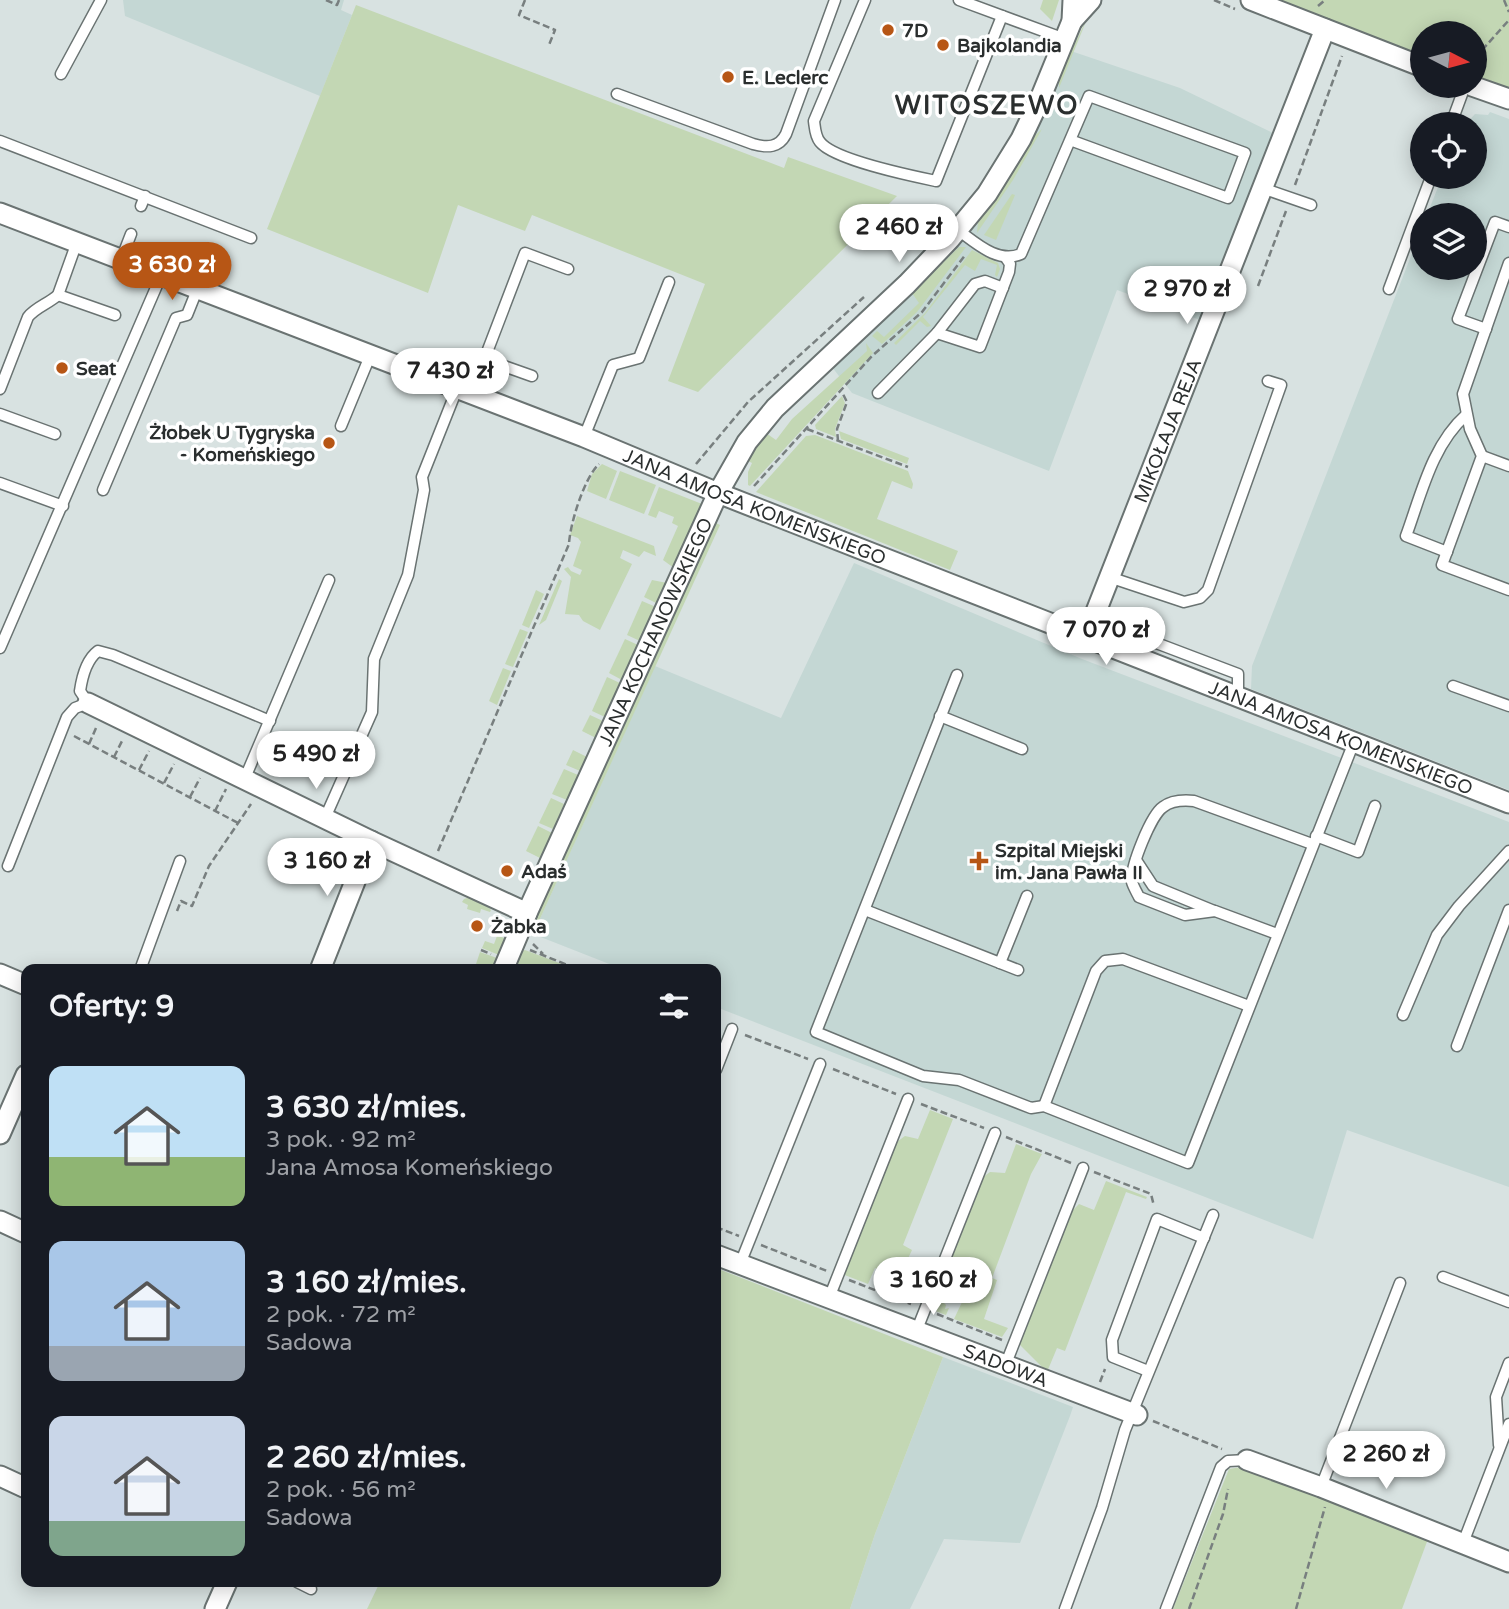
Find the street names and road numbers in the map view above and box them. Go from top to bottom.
street label: MIKOŁAJA REJA [1130,356,1206,506]
street label: JANA AMOSA KOMEŃSKIEGO [620,445,889,570]
street label: JANA KOCHANOWSKIEGO [594,514,717,750]
street label: JANA AMOSA KOMEŃSKIEGO [1206,677,1476,800]
street label: SADOWA [960,1340,1051,1392]

